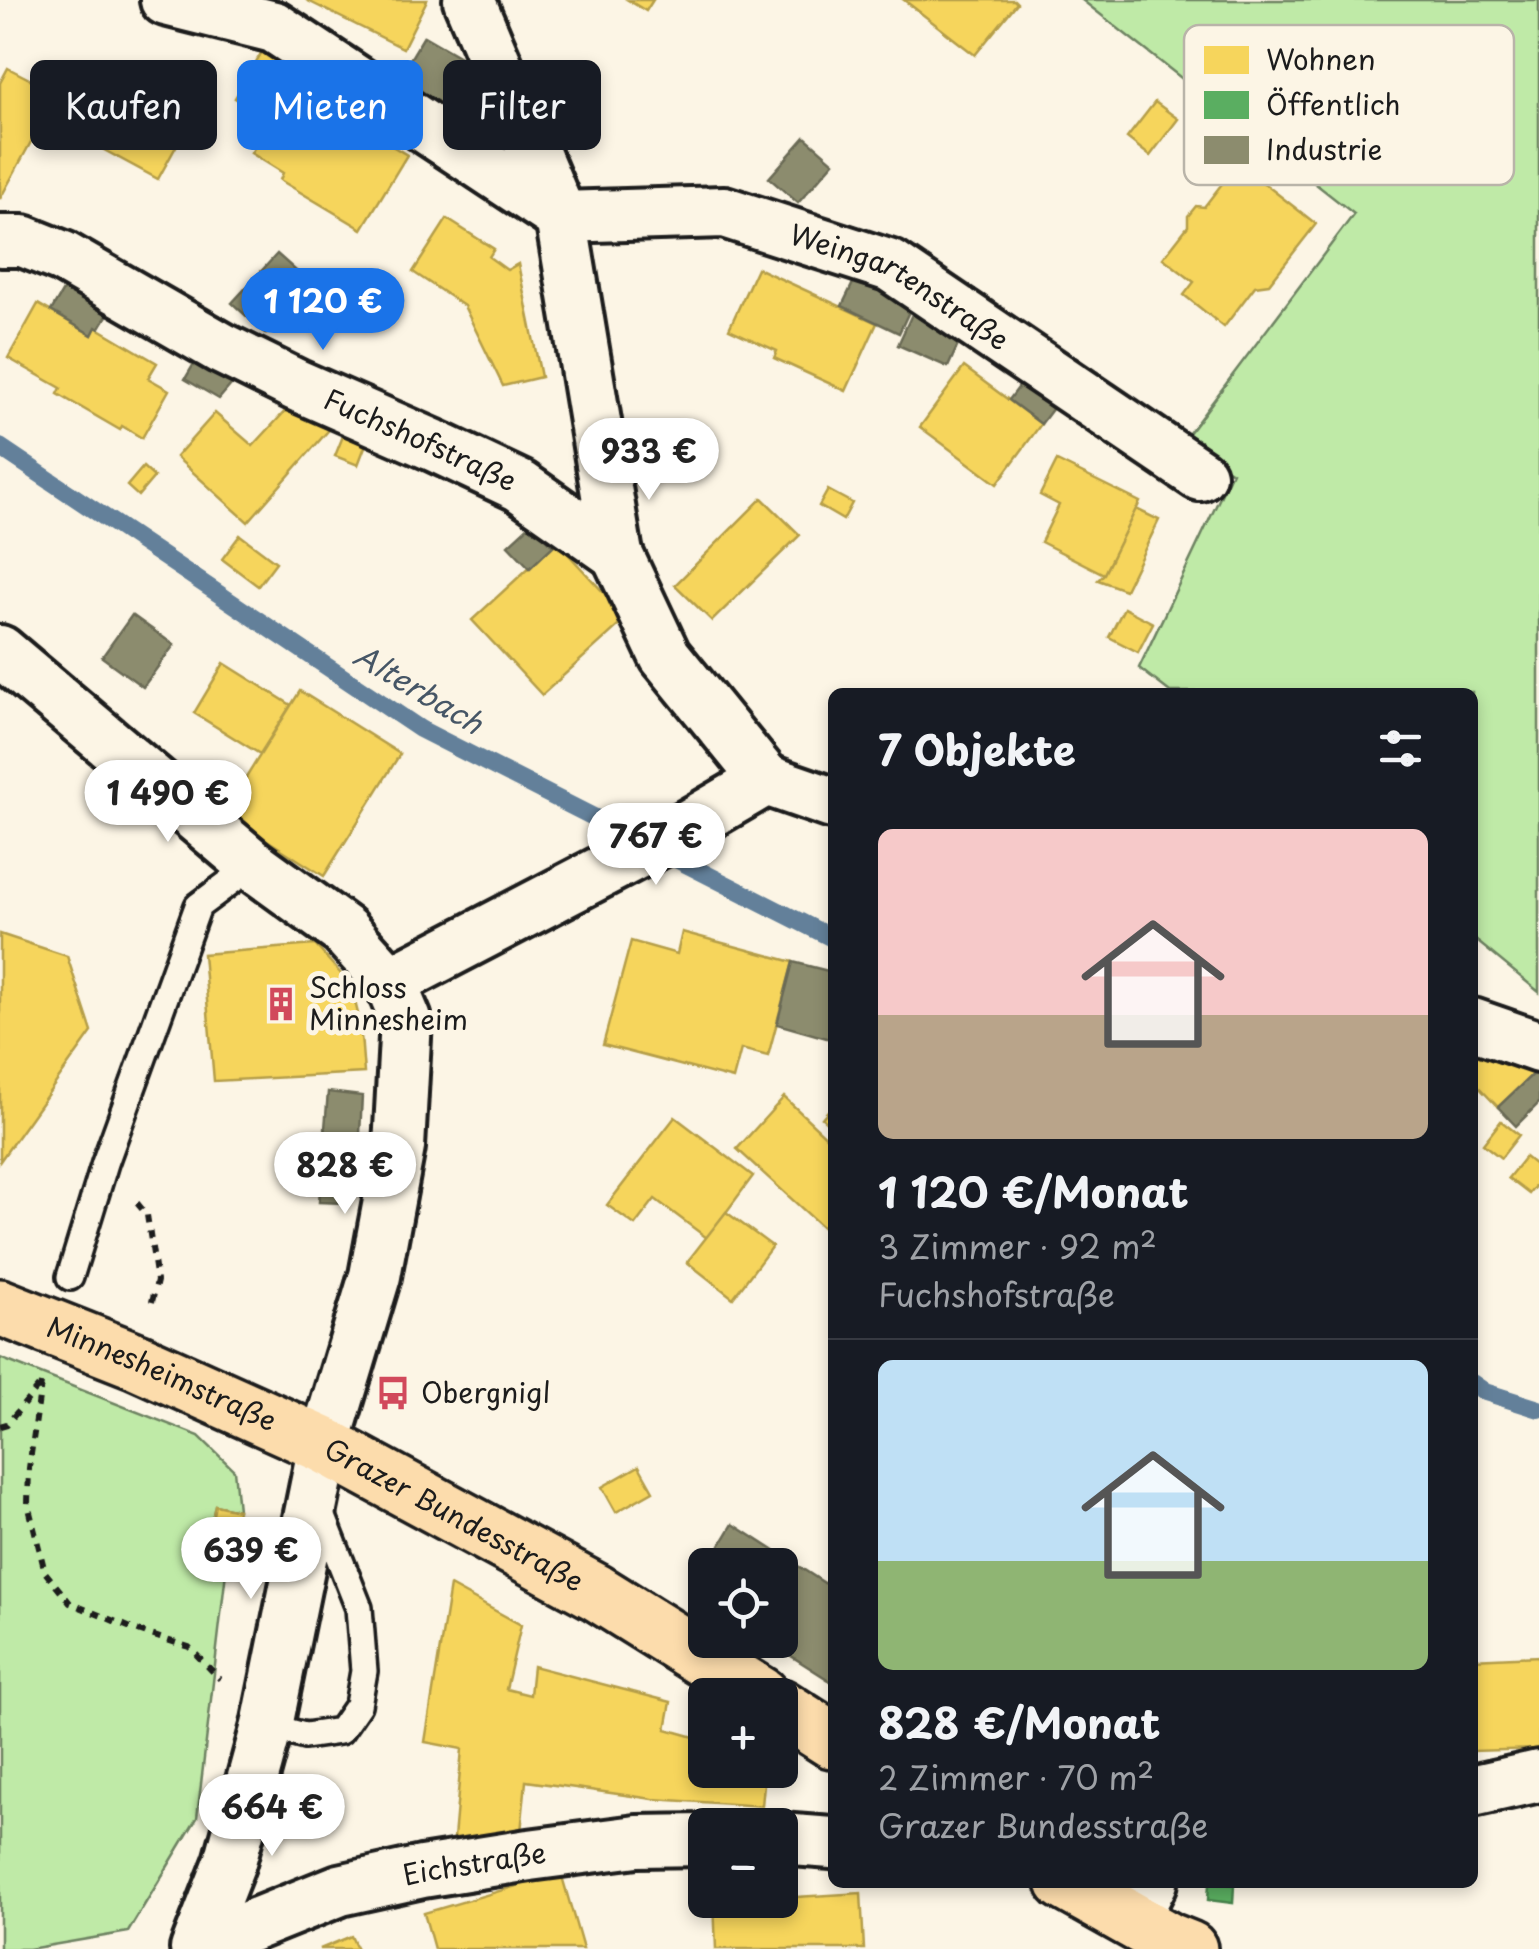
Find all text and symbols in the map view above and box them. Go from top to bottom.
legend [1184,25,1514,185]
text: Wohnen [1266,37,1376,80]
chip: Kaufen [30,60,217,150]
chip: Mieten [237,60,423,150]
chip: Filter [443,60,601,150]
text: Öffentlich [1266,82,1401,125]
text: Industrie [1266,127,1382,170]
street label: Weingartenstraße [785,212,1018,360]
pin: 1 120 € [231,268,415,353]
text: 1 120 € [263,276,383,324]
street label: Fuchshofstraße [318,377,524,501]
pin: 933 € [579,418,719,503]
text: 933 € [601,426,697,474]
water label: Alterbach [346,632,493,744]
text: 7 Objekte [878,717,1076,780]
icon: filters [1373,721,1428,776]
pin: 1 490 € [76,760,260,845]
text: 1 490 € [107,768,229,816]
pin: 767 € [586,803,726,888]
text: 767 € [609,811,703,859]
icon: home [1063,894,1243,1074]
place label: Schloss Minnesheim [309,965,468,1040]
building icon: Schloss Minnesheim [262,985,300,1023]
pin: 828 € [275,1132,415,1217]
text: 828 € [296,1140,394,1188]
text: 1 120 €/Monat [878,1159,1189,1222]
text: 3 Zimmer · 92 m² [878,1222,1157,1270]
text: Fuchshofstraße [878,1270,1115,1318]
street label: Minnesheimstraße [41,1305,284,1441]
place label: Obergnigl [421,1370,550,1413]
bus stop icon: Obergnigl [374,1374,412,1412]
icon: home [1063,1425,1243,1605]
street label: Grazer Bundesstraße [317,1426,592,1602]
pin: 639 € [181,1517,321,1602]
text: 639 € [203,1525,299,1573]
map controls [688,1548,798,1918]
button: locate [688,1548,798,1658]
button: + [688,1678,798,1788]
text: 828 €/Monat [878,1690,1161,1753]
text: 2 Zimmer · 70 m² [878,1753,1154,1801]
pin: 664 € [202,1774,342,1859]
text: 664 € [221,1782,323,1830]
text: Grazer Bundesstraße [878,1801,1208,1849]
button: − [688,1808,798,1918]
street label: Eichstraße [398,1830,548,1896]

